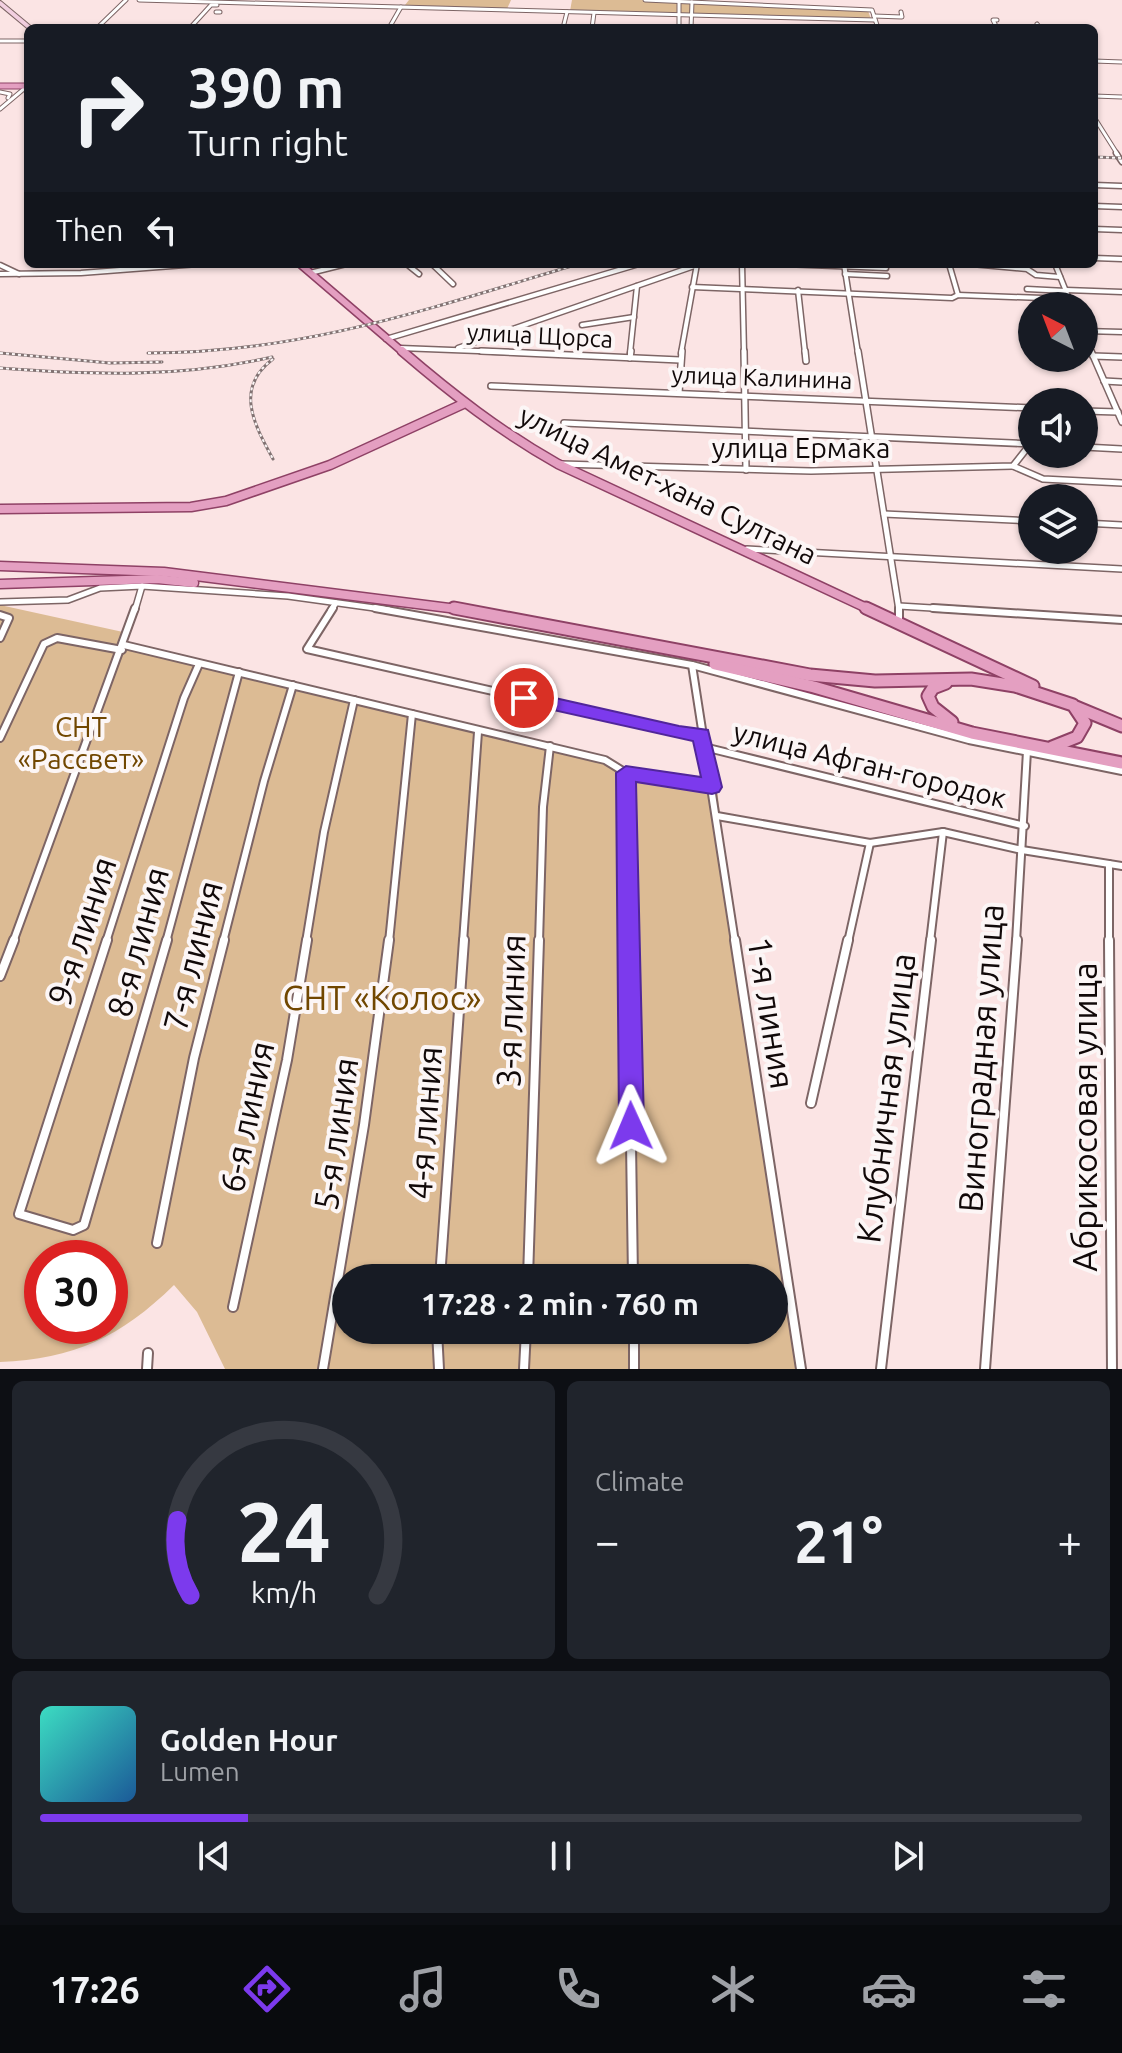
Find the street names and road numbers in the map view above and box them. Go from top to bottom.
street label: улица Щорса [466,318,614,353]
street label: улица Калинина [671,361,853,394]
street label: улица Амет-хана Султана [515,399,822,570]
street label: улица Ермака [712,432,890,463]
street label: улица Афган-городок [730,716,1010,813]
street label: 9-я линия [39,852,123,1010]
street label: 8-я линия [99,863,175,1021]
street label: 7-я линия [155,877,229,1035]
street label: Виноградная улица [950,903,1010,1213]
street label: 3-я линия [488,934,532,1088]
street label: 1-я линия [741,934,803,1092]
street label: Клубничная улица [848,951,922,1245]
street label: Абрикосовая улица [1065,962,1103,1272]
street label: 6-я линия [211,1038,281,1196]
street label: 4-я линия [400,1045,448,1201]
street label: 5-я линия [306,1055,365,1212]

